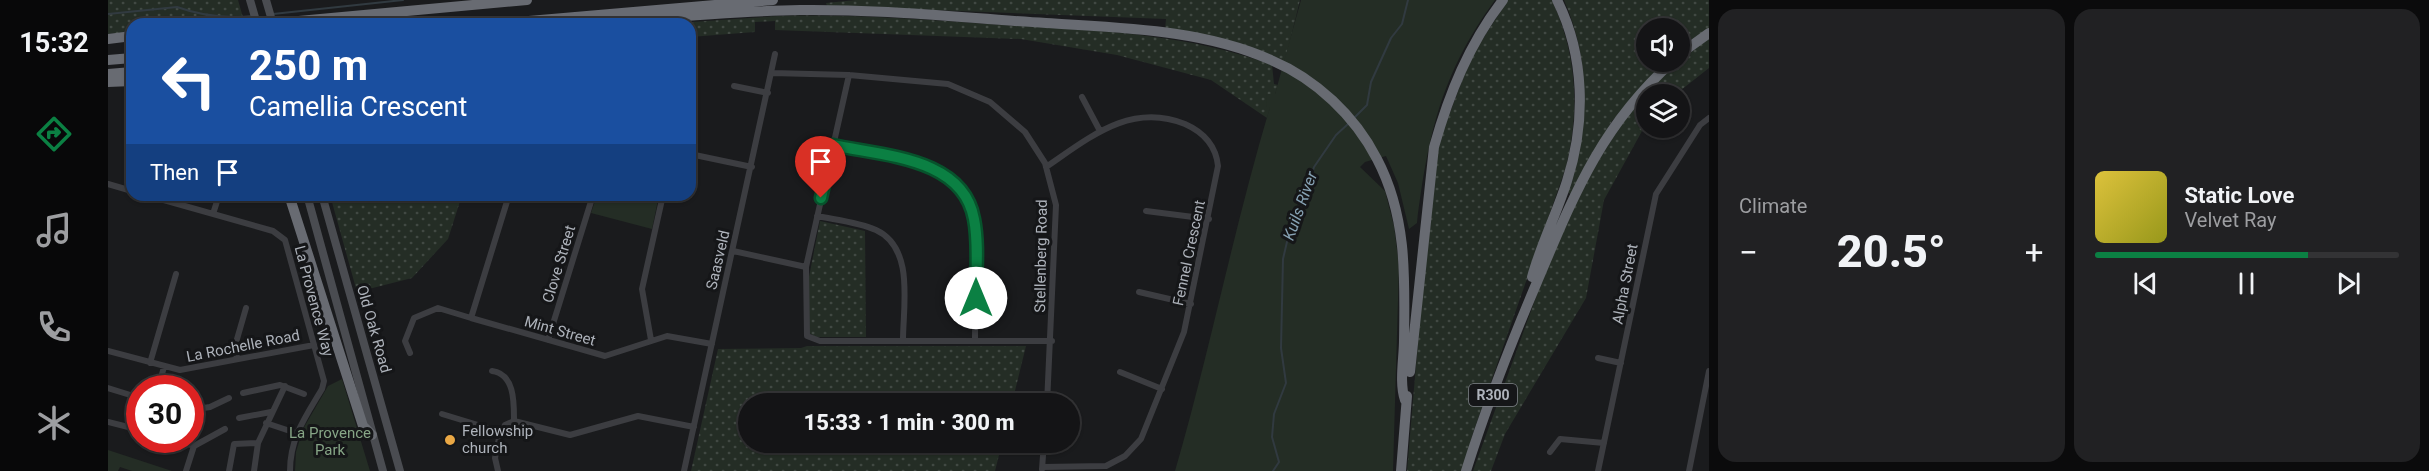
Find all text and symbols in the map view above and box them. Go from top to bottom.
map controls [1636,18,1690,138]
button: sound [1636,18,1690,72]
text: 15:32 [19,27,89,59]
text: 250 m [249,41,368,90]
icon: left [150,42,228,120]
button: layers [1636,84,1690,138]
text: Camellia Crescent [249,91,467,123]
icon: directions [33,113,75,155]
pin [795,136,846,198]
icon: arrive [804,145,837,178]
icon: arrive [211,156,244,189]
text: Then [150,160,199,185]
water label: Kuils River [1279,168,1321,243]
text: Static Love [2185,183,2295,208]
text: Climate [1739,194,1807,218]
street label: Stellenberg Road [1031,199,1051,313]
street label: Fennel Crescent [1169,199,1209,307]
text: Velvet Ray [2185,208,2276,232]
icon: music [33,209,75,251]
street label: Clove Street [539,223,579,305]
text: 20.5° [1837,225,1946,278]
street label: Saasveld [702,229,734,291]
text: − [1739,233,1758,272]
text: + [2025,233,2043,272]
street label: Alpha Street [1608,242,1642,326]
street label: La Provence Way [291,244,337,358]
position arrow [944,266,1008,330]
icon: previous [2129,267,2162,300]
icon: pause [2230,267,2263,300]
icon: next [2332,267,2365,300]
street label: Old Oak Road [353,283,395,375]
icon: phone [33,306,75,348]
street label: Mint Street [522,312,598,350]
street label: La Rochelle Road [185,326,301,366]
speed limit sign: 30 [126,375,204,453]
road number: R300 [1469,384,1517,406]
icon: climate [33,402,75,444]
text: 15:33 · 1 min · 300 m [804,410,1014,435]
place label: Fellowship church [462,422,533,457]
park label: La Provence Park [289,424,371,459]
marker: Fellowship church [443,433,457,447]

